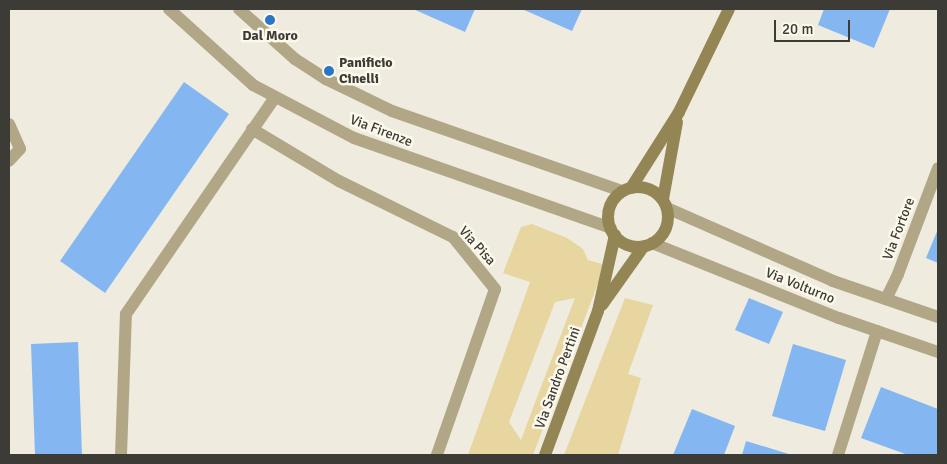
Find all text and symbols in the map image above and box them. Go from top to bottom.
scale bar [777,10,853,42]
marker: Dal Moro [264,14,276,26]
text: 20 m [782,20,813,38]
place label: Dal Moro [242,28,298,44]
place label: Panificio Cinelli [339,55,393,88]
marker: Panificio Cinelli [323,65,335,77]
street label: Via Firenze [347,111,415,151]
street label: Via Fortore [879,195,919,263]
street label: Via Pisa [455,223,499,269]
street label: Via Volturno [763,265,837,307]
street label: Via Sandro Pertini [532,325,584,431]

